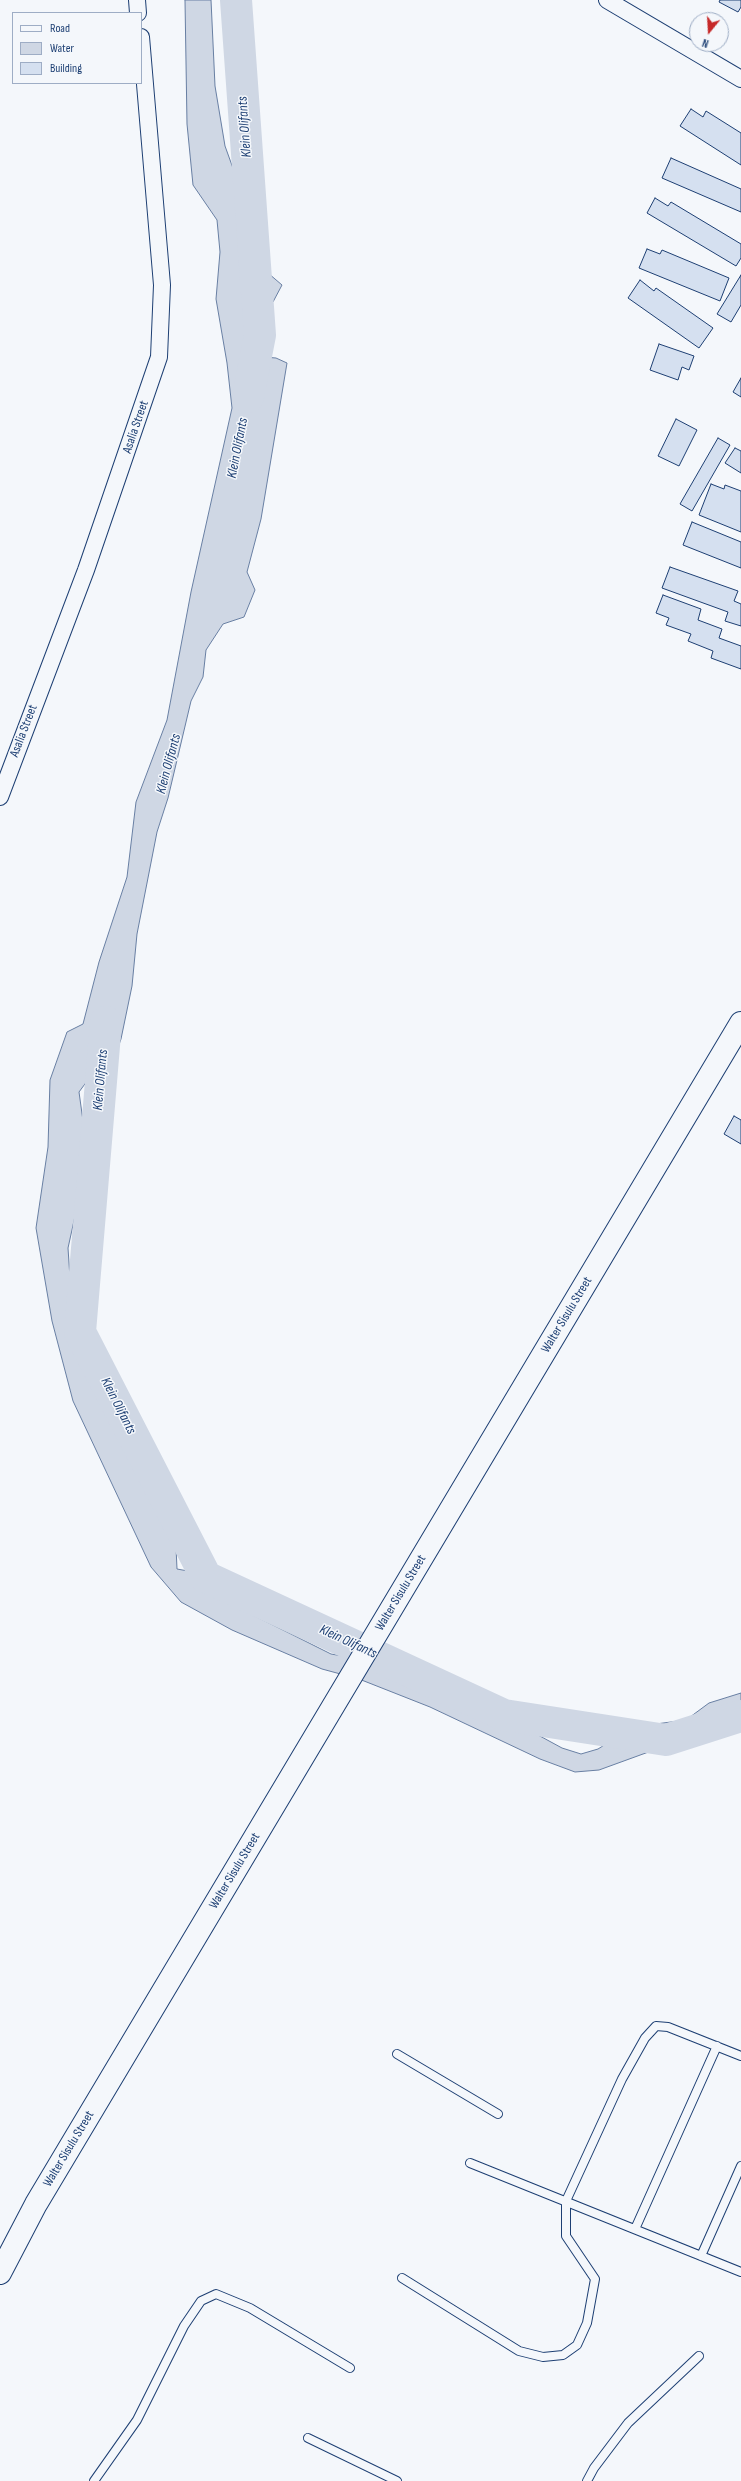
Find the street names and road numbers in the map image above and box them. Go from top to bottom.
street label: Asalia Street [120,399,152,455]
street label: Asalia Street [7,703,41,759]
street label: Walter Sisulu Street [538,1274,596,1356]
street label: Walter Sisulu Street [372,1552,430,1634]
street label: Walter Sisulu Street [206,1830,264,1912]
street label: Walter Sisulu Street [40,2108,98,2190]

